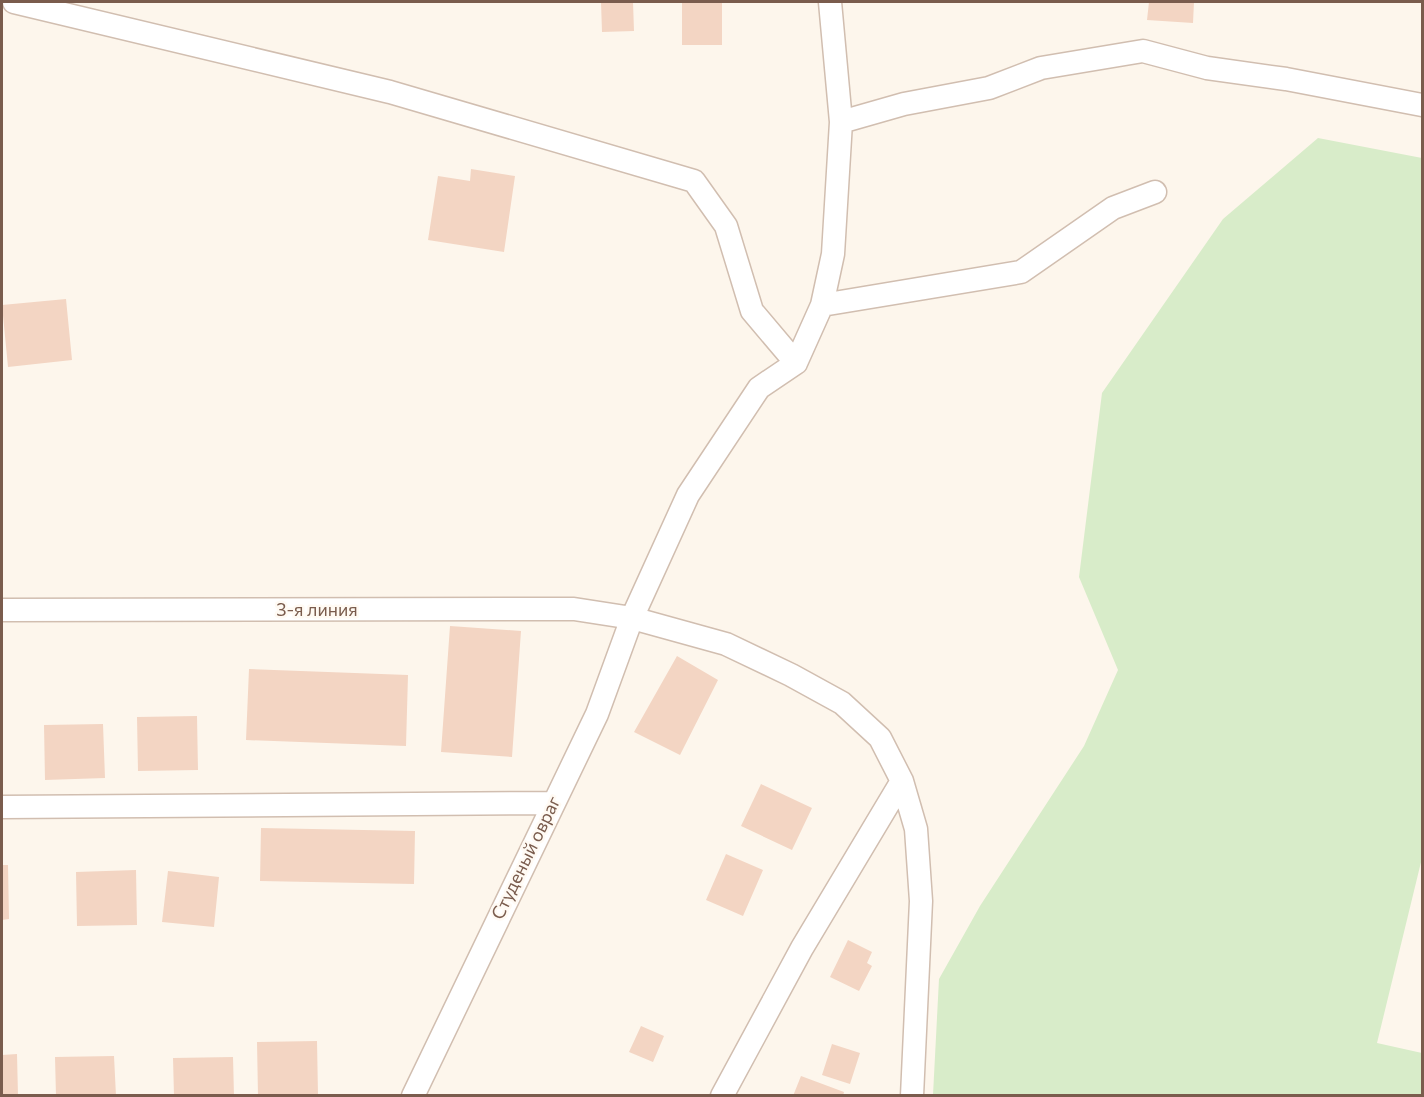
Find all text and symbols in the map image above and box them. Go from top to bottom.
street label: 3-я линия [276,598,358,620]
street label: Студеный овраг [486,792,564,923]

